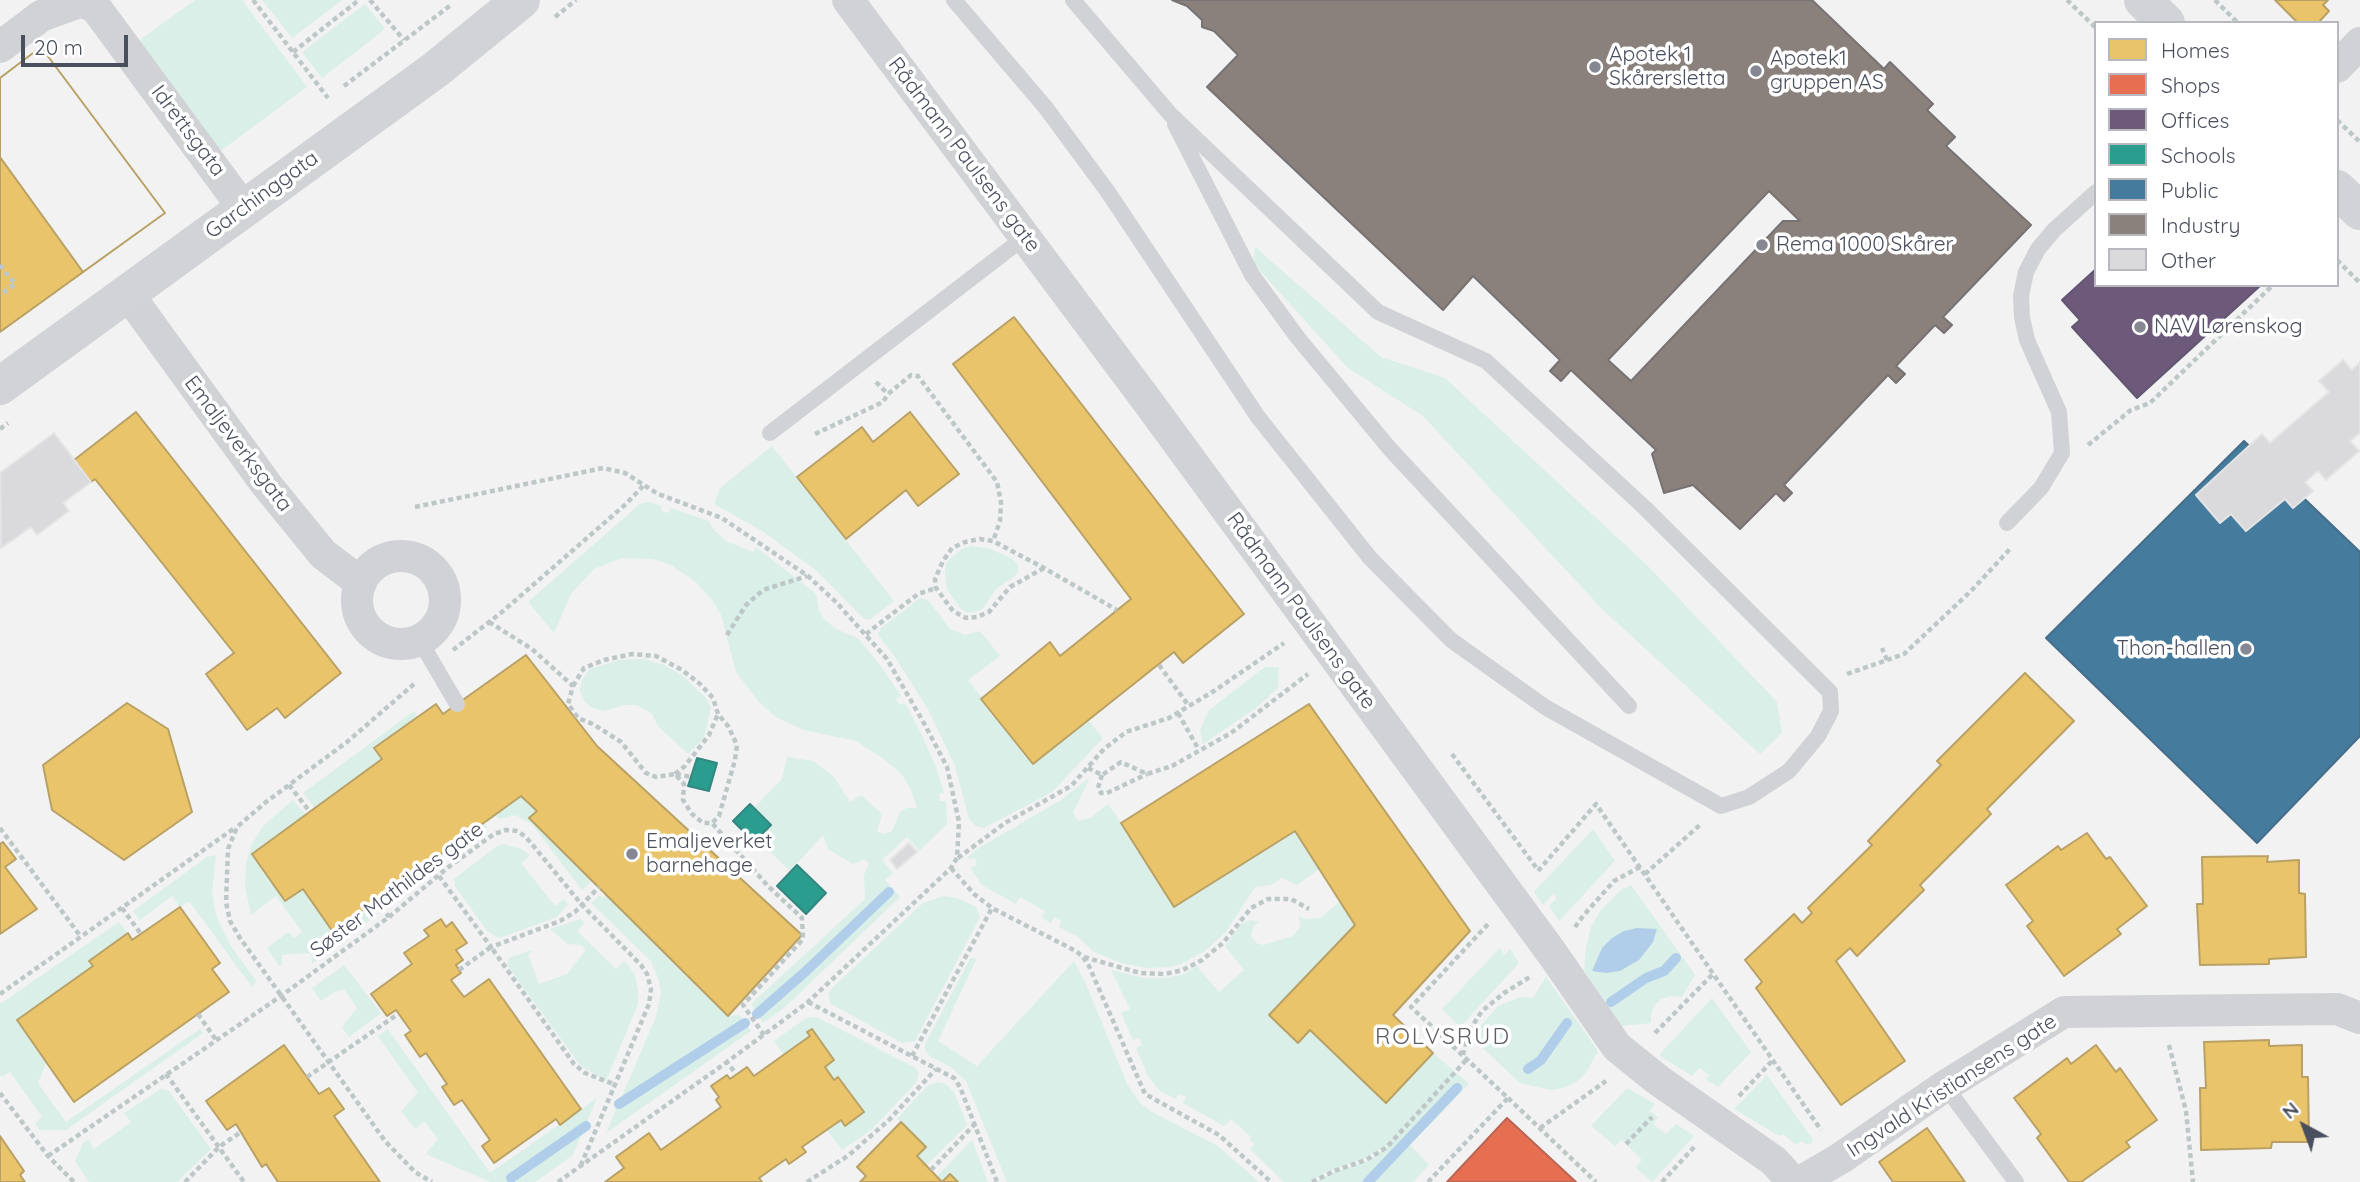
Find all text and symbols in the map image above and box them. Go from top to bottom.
scale bar [24,21,131,65]
legend [2094,21,2339,287]
text: 20 m [34,34,83,60]
text: Homes [2161,37,2230,63]
place label: Apotek 1 Skårersletta [1609,42,1726,92]
place label: Apotek1 gruppen AS [1770,46,1884,96]
street label: Rådmann Paulsens gate [883,53,1045,257]
marker: Apotek 1 Skårersletta [1587,59,1603,75]
marker: Apotek1 gruppen AS [1748,63,1764,79]
text: Shops [2161,72,2220,98]
street label: Idrettsgata [146,80,230,182]
text: Offices [2161,107,2229,133]
text: Schools [2161,142,2236,168]
street label: Garchinggata [201,146,323,244]
text: Public [2161,177,2218,203]
text: Industry [2161,212,2240,238]
place label: Rema 1000 Skårer [1776,232,1954,258]
marker: Rema 1000 Skårer [1754,237,1770,253]
text: Other [2161,247,2216,273]
place label: NAV Lørenskog [2154,314,2303,340]
marker: NAV Lørenskog [2132,319,2148,335]
street label: Emaljeverksgata [179,371,297,517]
street label: Rådmann Paulsens gate [1221,508,1381,714]
place label: Thon-hallen [2116,636,2232,662]
marker: Thon-hallen [2238,641,2254,657]
street label: Søster Mathildes gate [306,817,488,963]
place label: Emaljeverket barnehage [646,829,772,879]
marker: Emaljeverket barnehage [624,846,640,862]
street label: Ingvald Kristiansens gate [1843,1009,2061,1163]
district label: ROLVSRUD [1376,1023,1510,1051]
north arrow [2269,1091,2339,1161]
text: N [2277,1097,2303,1124]

